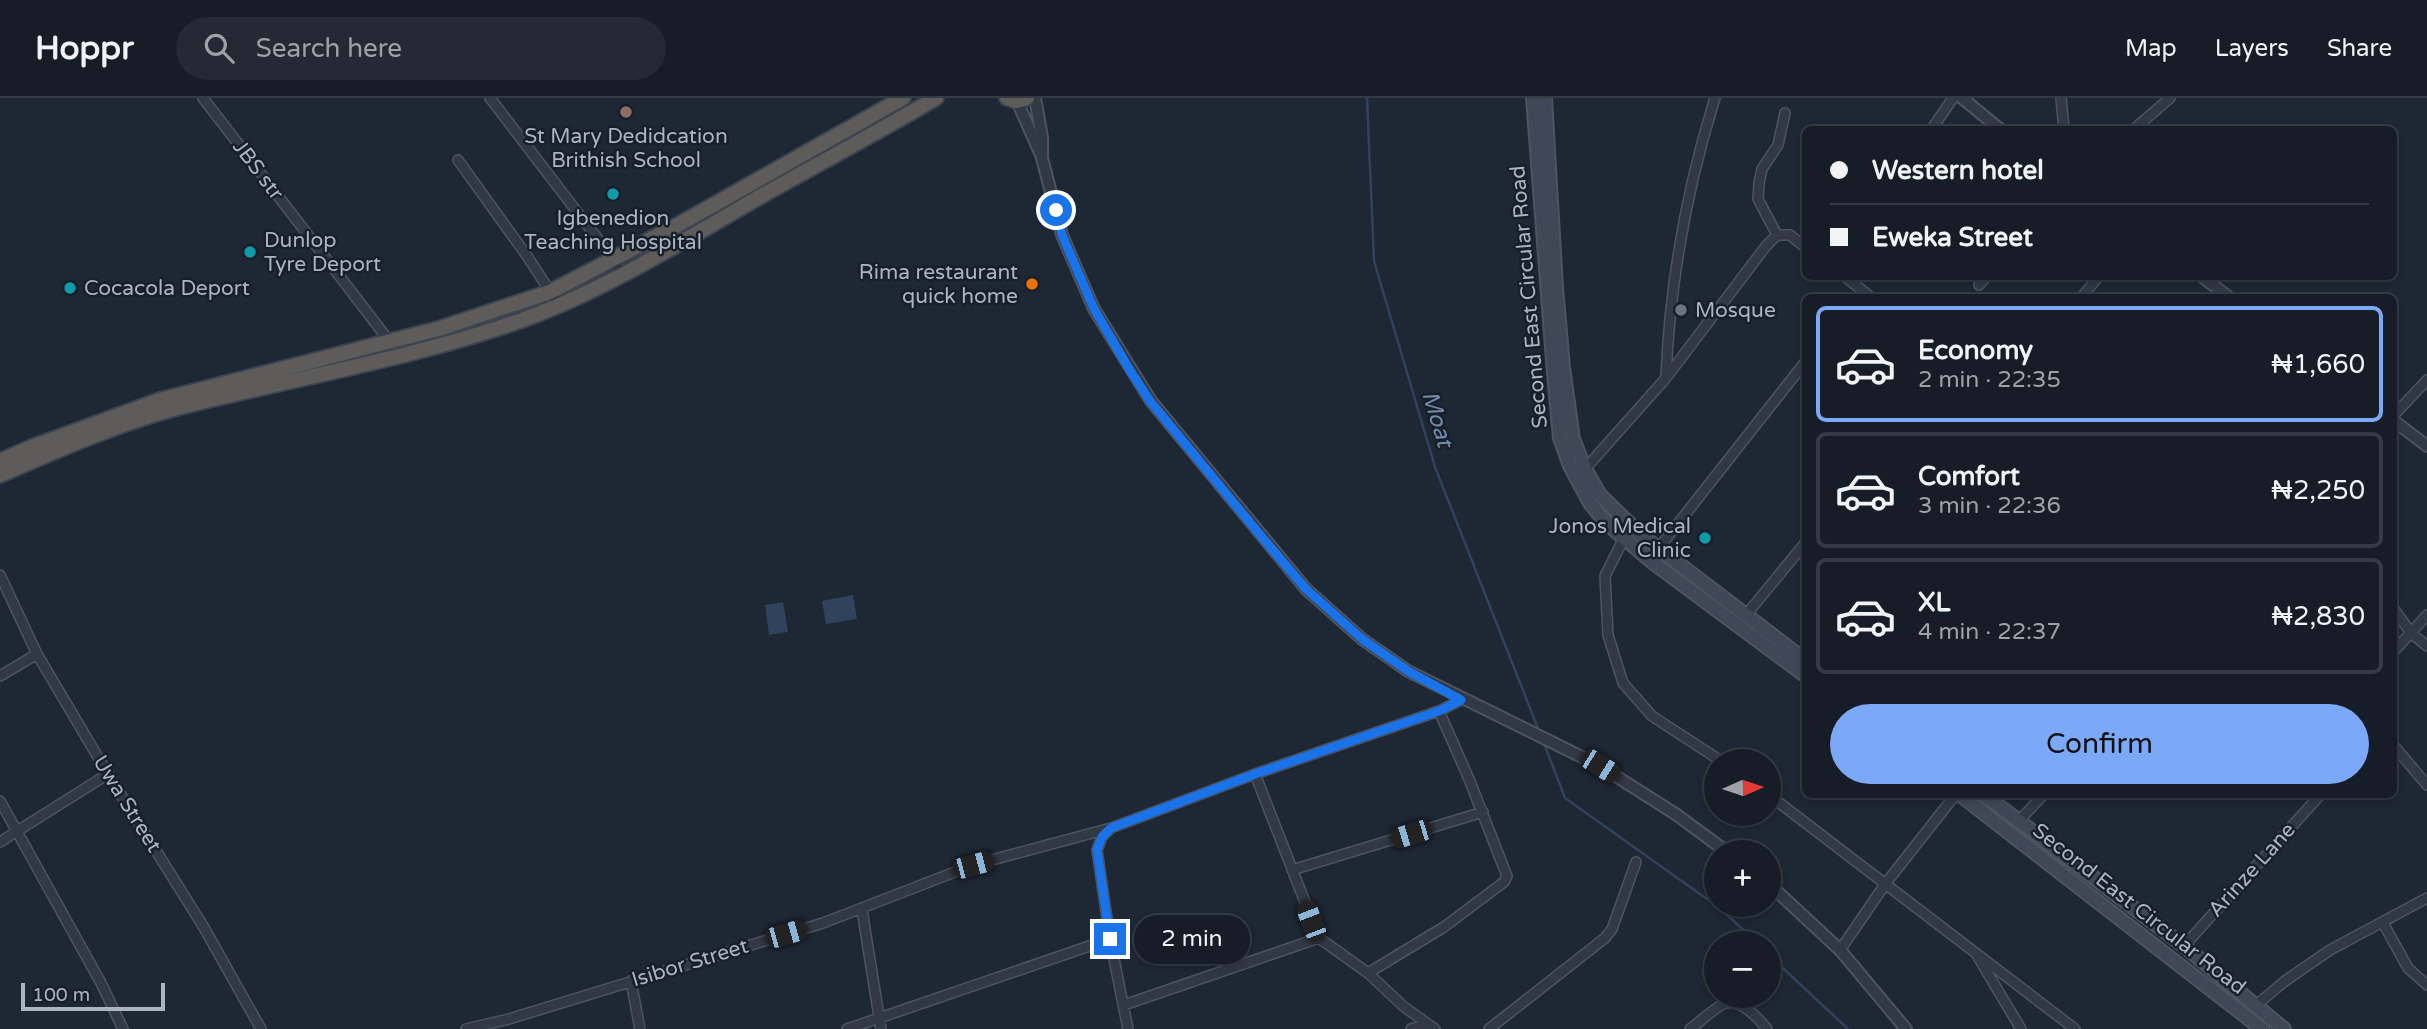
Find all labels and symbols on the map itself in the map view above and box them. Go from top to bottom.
marker: St Mary Dedidcation Brithish School [618,104,634,120]
place label: St Mary Dedidcation Brithish School [524,124,728,173]
street label: JBS str [227,135,289,205]
street label: Second East Circular Road [1505,165,1553,429]
marker: Igbenedion Teaching Hospital [605,186,621,202]
route start [1040,194,1072,226]
place label: Igbenedion Teaching Hospital [524,206,702,255]
place label: Dunlop Tyre Deport [264,228,381,277]
marker: Dunlop Tyre Deport [242,244,258,260]
place label: Rima restaurant quick home [859,260,1018,309]
place label: Cocacola Deport [84,276,250,301]
marker: Rima restaurant quick home [1024,276,1040,292]
marker: Cocacola Deport [62,280,78,296]
place label: Mosque [1695,298,1776,323]
marker: Mosque [1673,302,1689,318]
water label: Moat [1415,387,1459,453]
place label: Jonos Medical Clinic [1549,514,1691,563]
marker: Jonos Medical Clinic [1697,530,1713,546]
car [1577,746,1624,786]
north arrow [1704,749,1782,826]
street label: Uwa Street [87,751,167,857]
car [1388,818,1435,850]
street label: Second East Circular Road [2027,818,2251,1000]
street label: Arinze Lane [2203,818,2301,922]
car [950,849,997,881]
car [1294,898,1329,944]
callout: 2 min [1134,914,1250,964]
car [763,918,810,950]
route end [1094,923,1126,955]
street label: Isibor Street [629,933,751,993]
scale bar [21,980,164,1012]

